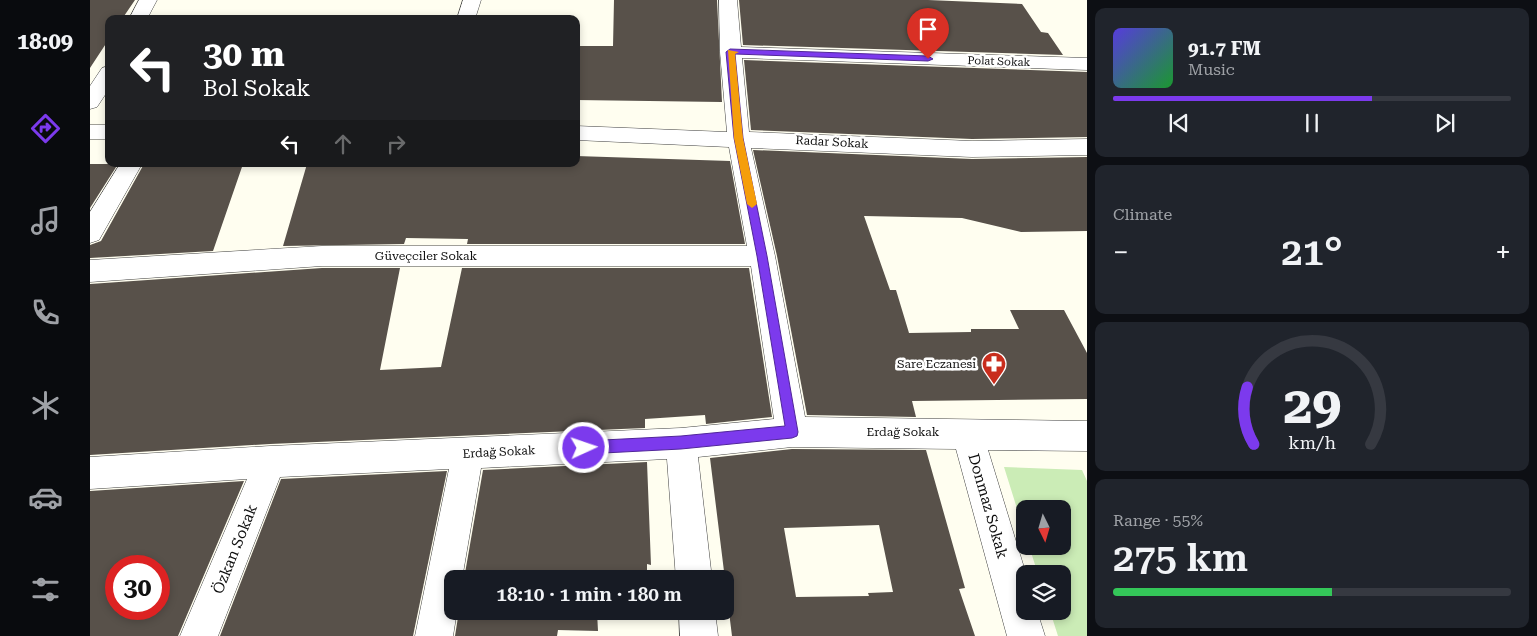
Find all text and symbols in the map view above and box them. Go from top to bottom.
pin [907,8,949,59]
icon: arrive [914,15,942,43]
text: 18:09 [17,29,73,54]
text: 30 m [203,34,285,75]
icon: left [120,35,185,100]
text: 91.7 FM [1188,37,1261,60]
street label: Polat Sokak [967,54,1031,69]
text: Music [1188,60,1235,79]
text: Bol Sokak [203,76,310,101]
icon: previous [1165,109,1193,137]
icon: pause [1298,109,1326,137]
icon: next [1431,109,1459,137]
icon: directions [28,111,63,146]
icon: left [276,130,304,158]
icon: ahead [329,130,357,158]
icon: right [382,130,410,158]
street label: Radar Sokak [795,133,869,151]
icon: music [28,203,63,238]
text: Climate [1113,205,1172,224]
text: 21° [1281,230,1343,274]
text: − [1113,236,1129,269]
text: + [1495,236,1511,269]
street label: Güveçciler Sokak [375,249,478,263]
icon: phone [28,295,63,330]
pharmacy icon: Sare Eczanesi [981,351,1007,385]
place label: Sare Eczanesi [897,357,976,371]
text: 29 [1283,375,1341,436]
icon: climate [28,388,63,423]
position arrow [557,421,609,473]
street label: Erdağ Sokak [867,425,940,439]
text: km/h [1288,432,1336,453]
street label: Erdağ Sokak [462,443,536,461]
street label: Donmaz Sokak [964,451,1012,561]
icon: car [28,480,63,515]
north arrow [1016,500,1071,555]
map controls [1016,500,1071,620]
street label: Özkan Sokak [209,501,261,596]
text: Range · 55% [1113,511,1203,530]
text: 275 km [1113,536,1248,580]
speed limit sign: 30 [105,555,170,620]
button: layers [1016,565,1071,620]
icon: filters [28,572,63,607]
text: 18:10 · 1 min · 180 m [496,583,682,606]

